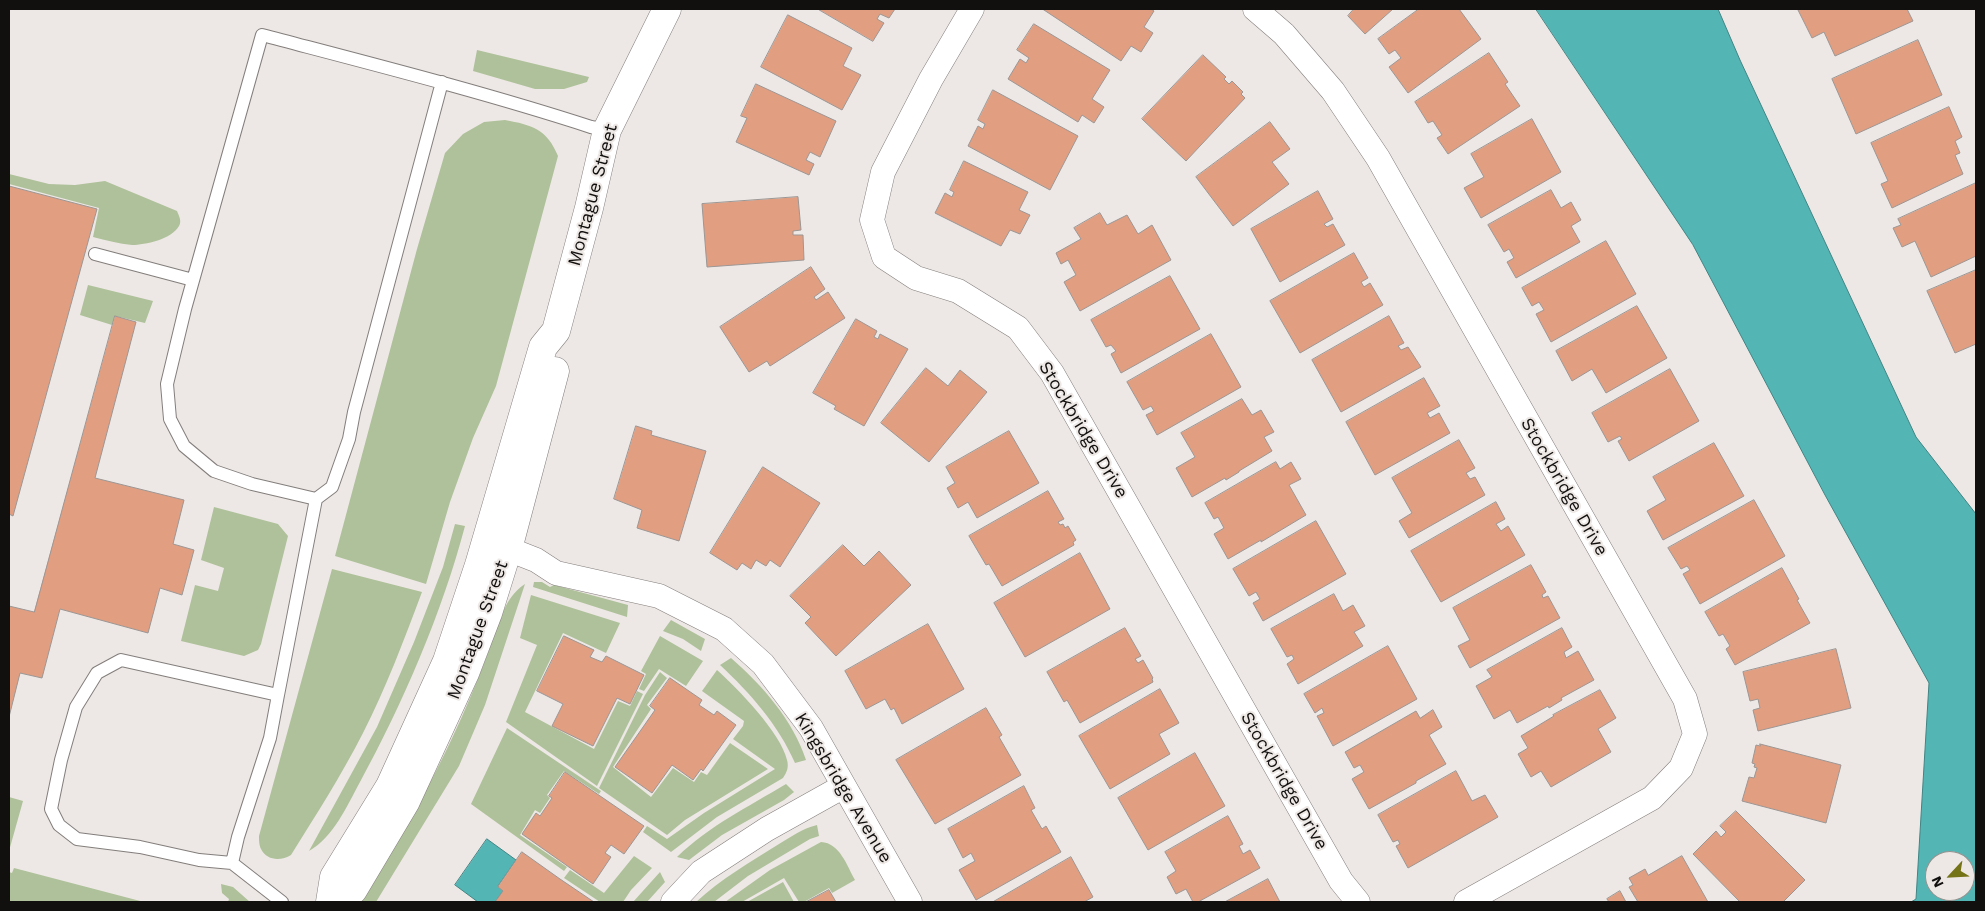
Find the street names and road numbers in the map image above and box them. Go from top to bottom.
street label: Montague Street [564,122,622,268]
street label: Stockbridge Drive [1034,358,1132,502]
street label: Stockbridge Drive [1516,414,1612,560]
street label: Montague Street [443,558,513,702]
street label: Stockbridge Drive [1236,708,1332,854]
street label: Kingsbridge Avenue [790,709,896,867]

